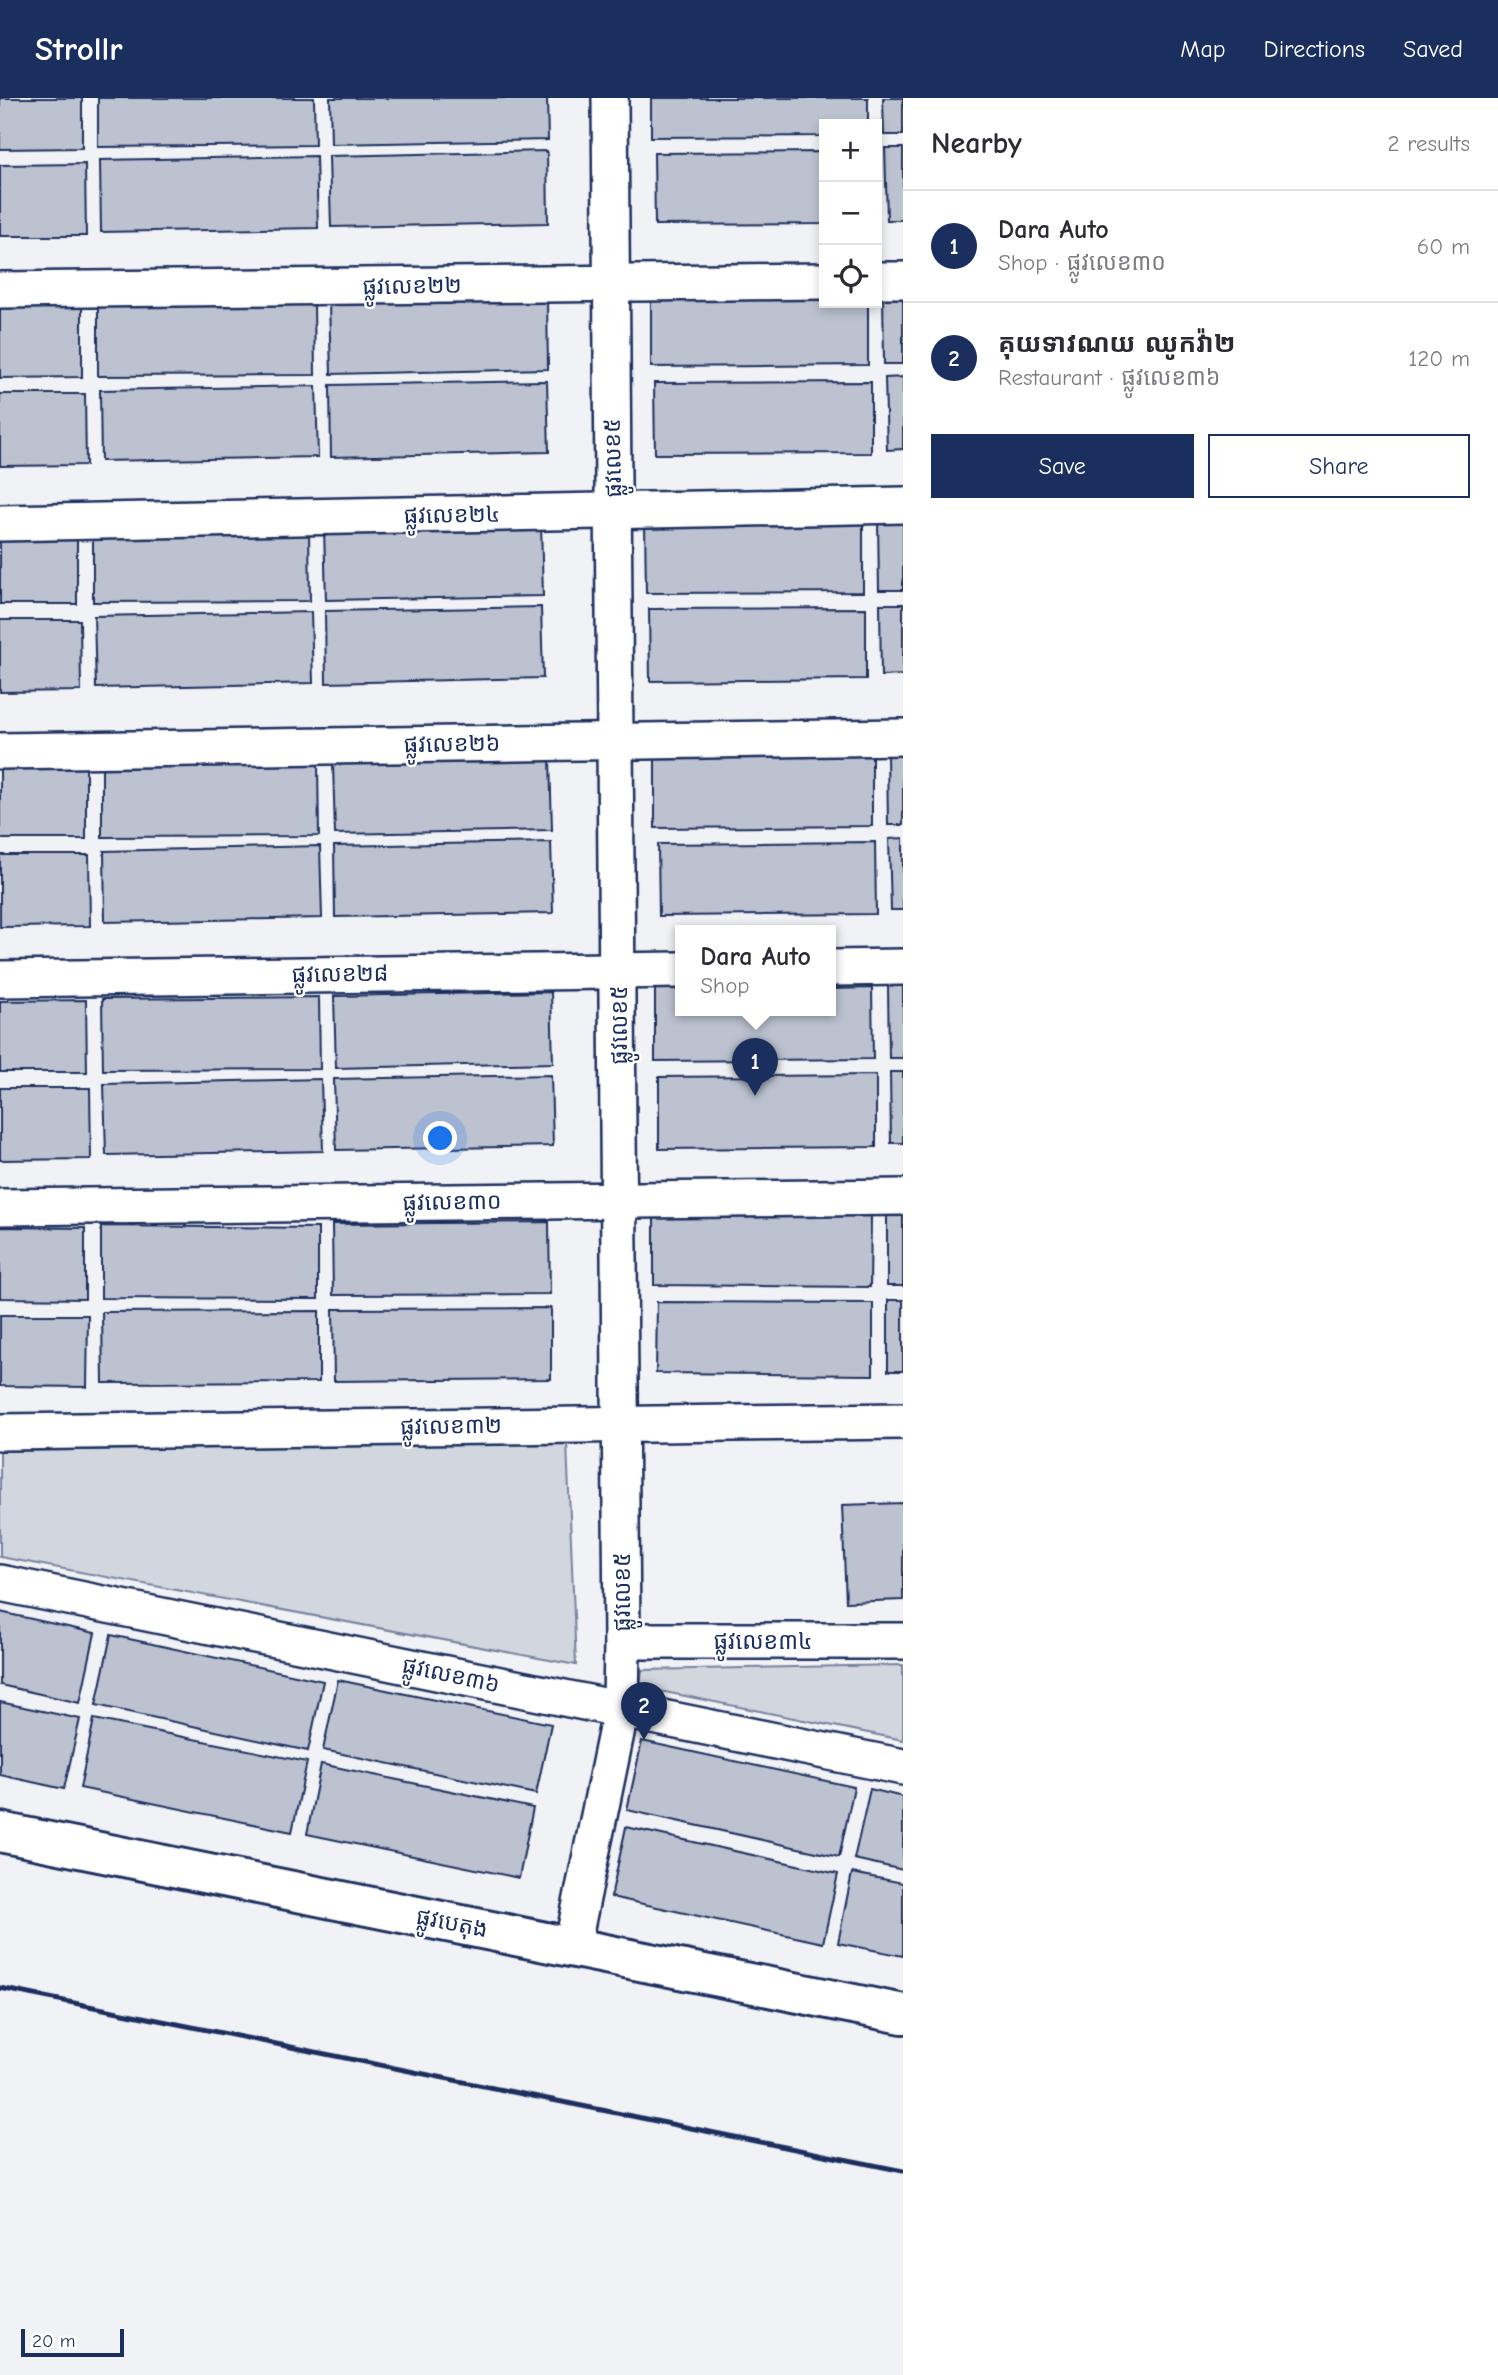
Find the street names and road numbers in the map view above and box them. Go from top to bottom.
street label: ផ្លូវលេខ២២ [362,272,462,308]
street label: ផ្លូវលេខ៥ [599,418,635,498]
street label: ផ្លូវលេខ២៤ [403,501,501,537]
street label: ផ្លូវលេខ២៦ [403,730,501,766]
street label: ផ្លូវលេខ២៨ [291,960,389,996]
street label: ផ្លូវលេខ៥ [606,985,640,1065]
street label: ផ្លូវលេខ៣០ [402,1188,502,1224]
street label: ផ្លូវលេខ៣២ [400,1412,502,1448]
street label: ផ្លូវលេខ៥ [609,1552,643,1632]
street label: ផ្លូវលេខ៣៤ [713,1628,813,1662]
street label: ផ្លូវលេខ៣៦ [398,1651,502,1706]
street label: ផ្លូវបេតុង [412,1903,490,1951]

